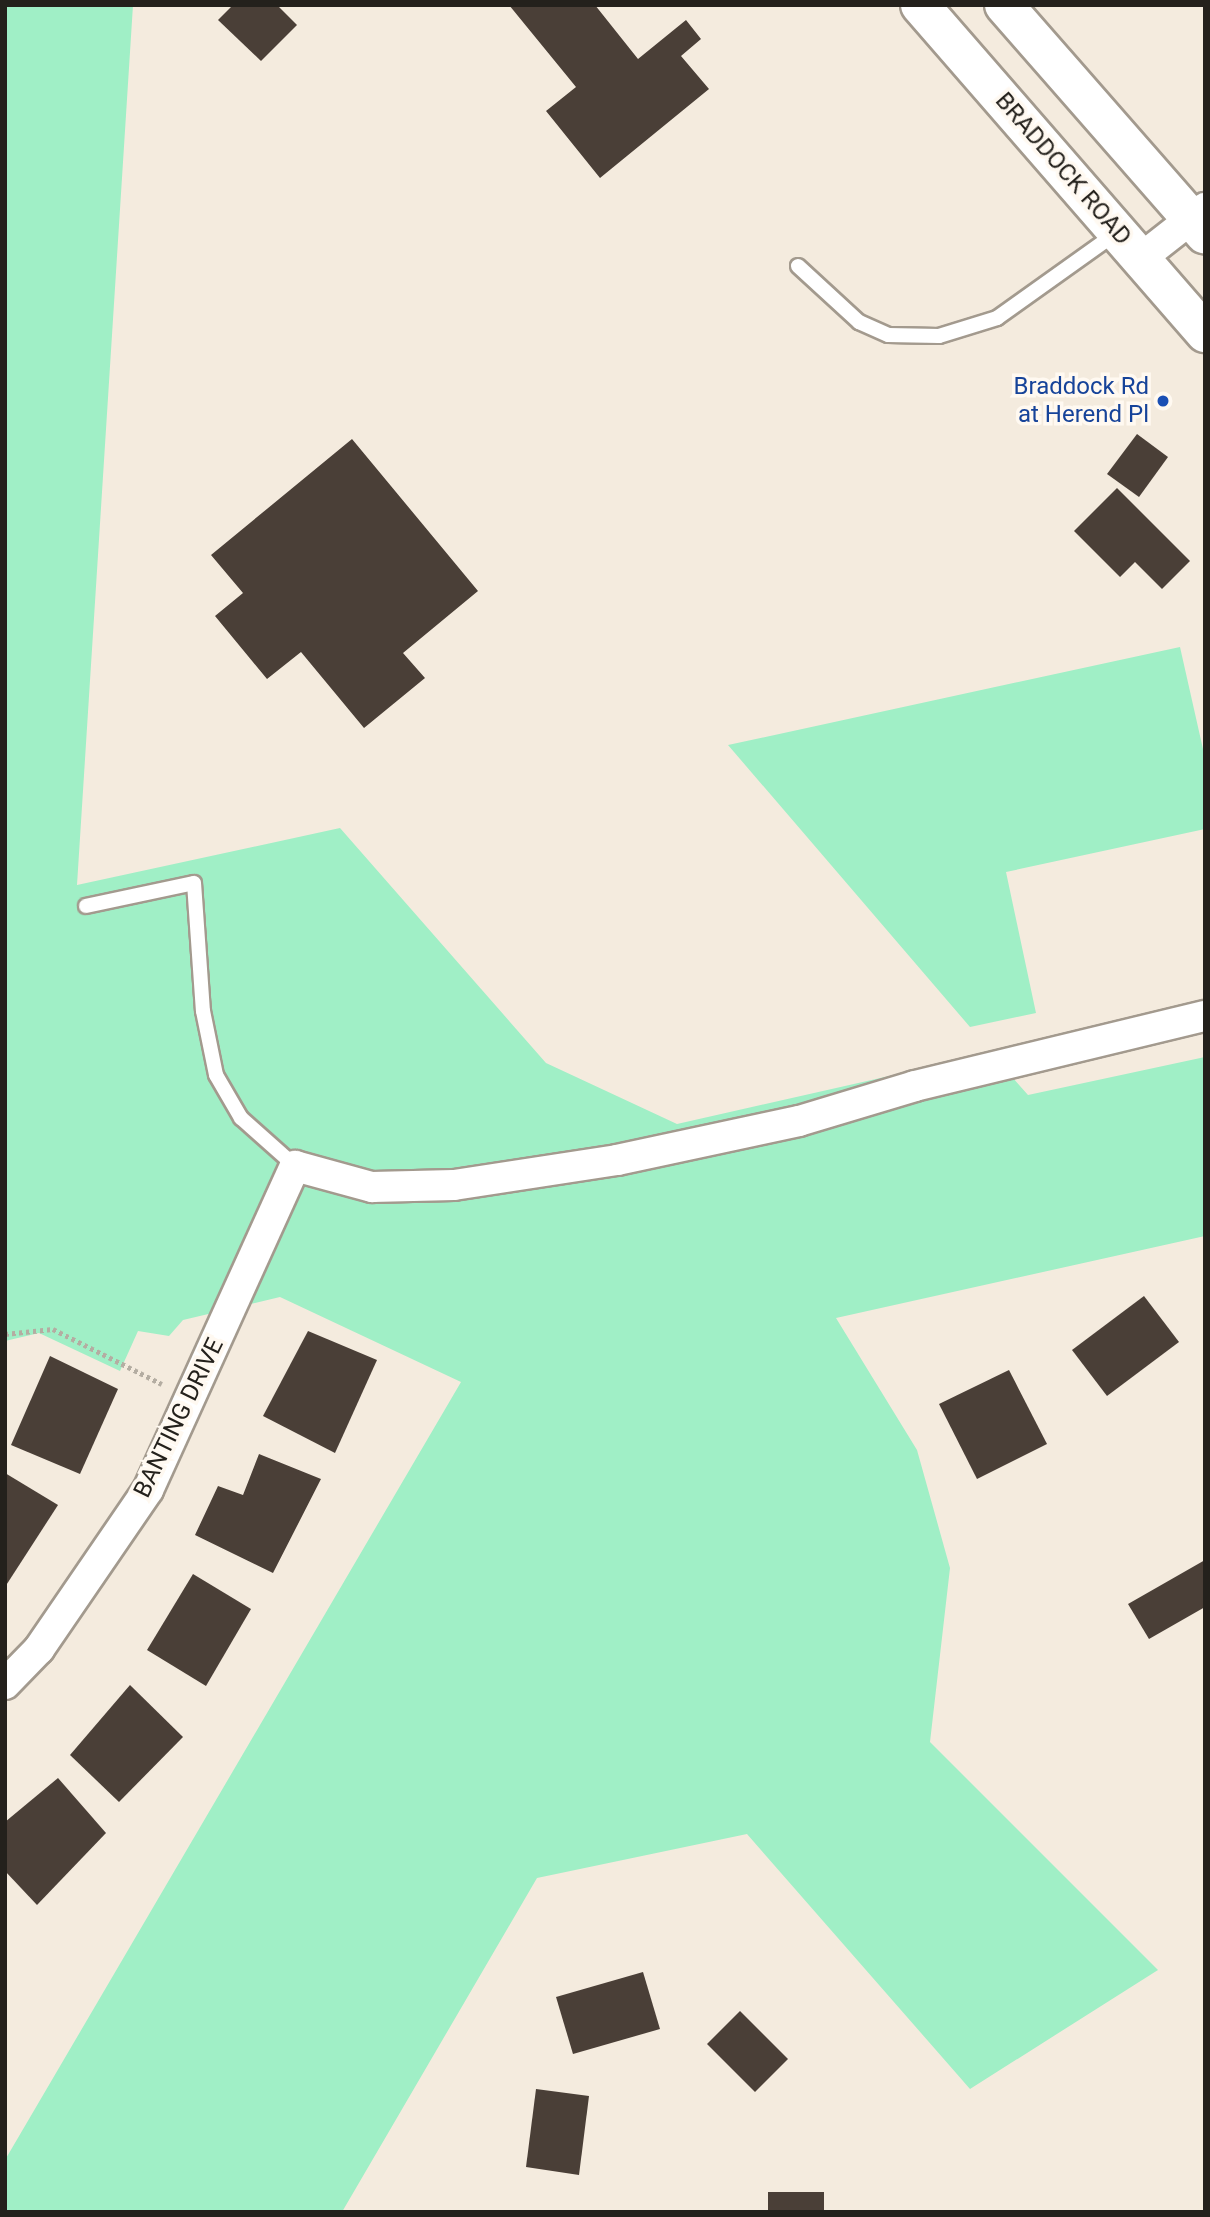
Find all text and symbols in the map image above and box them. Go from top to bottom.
street label: BRADDOCK ROAD [989,87,1137,251]
place label: Braddock Rd at Herend Pl [1014,373,1149,429]
marker: Braddock Rd at Herend Pl [1155,393,1171,409]
street label: BANTING DRIVE [128,1334,230,1502]

